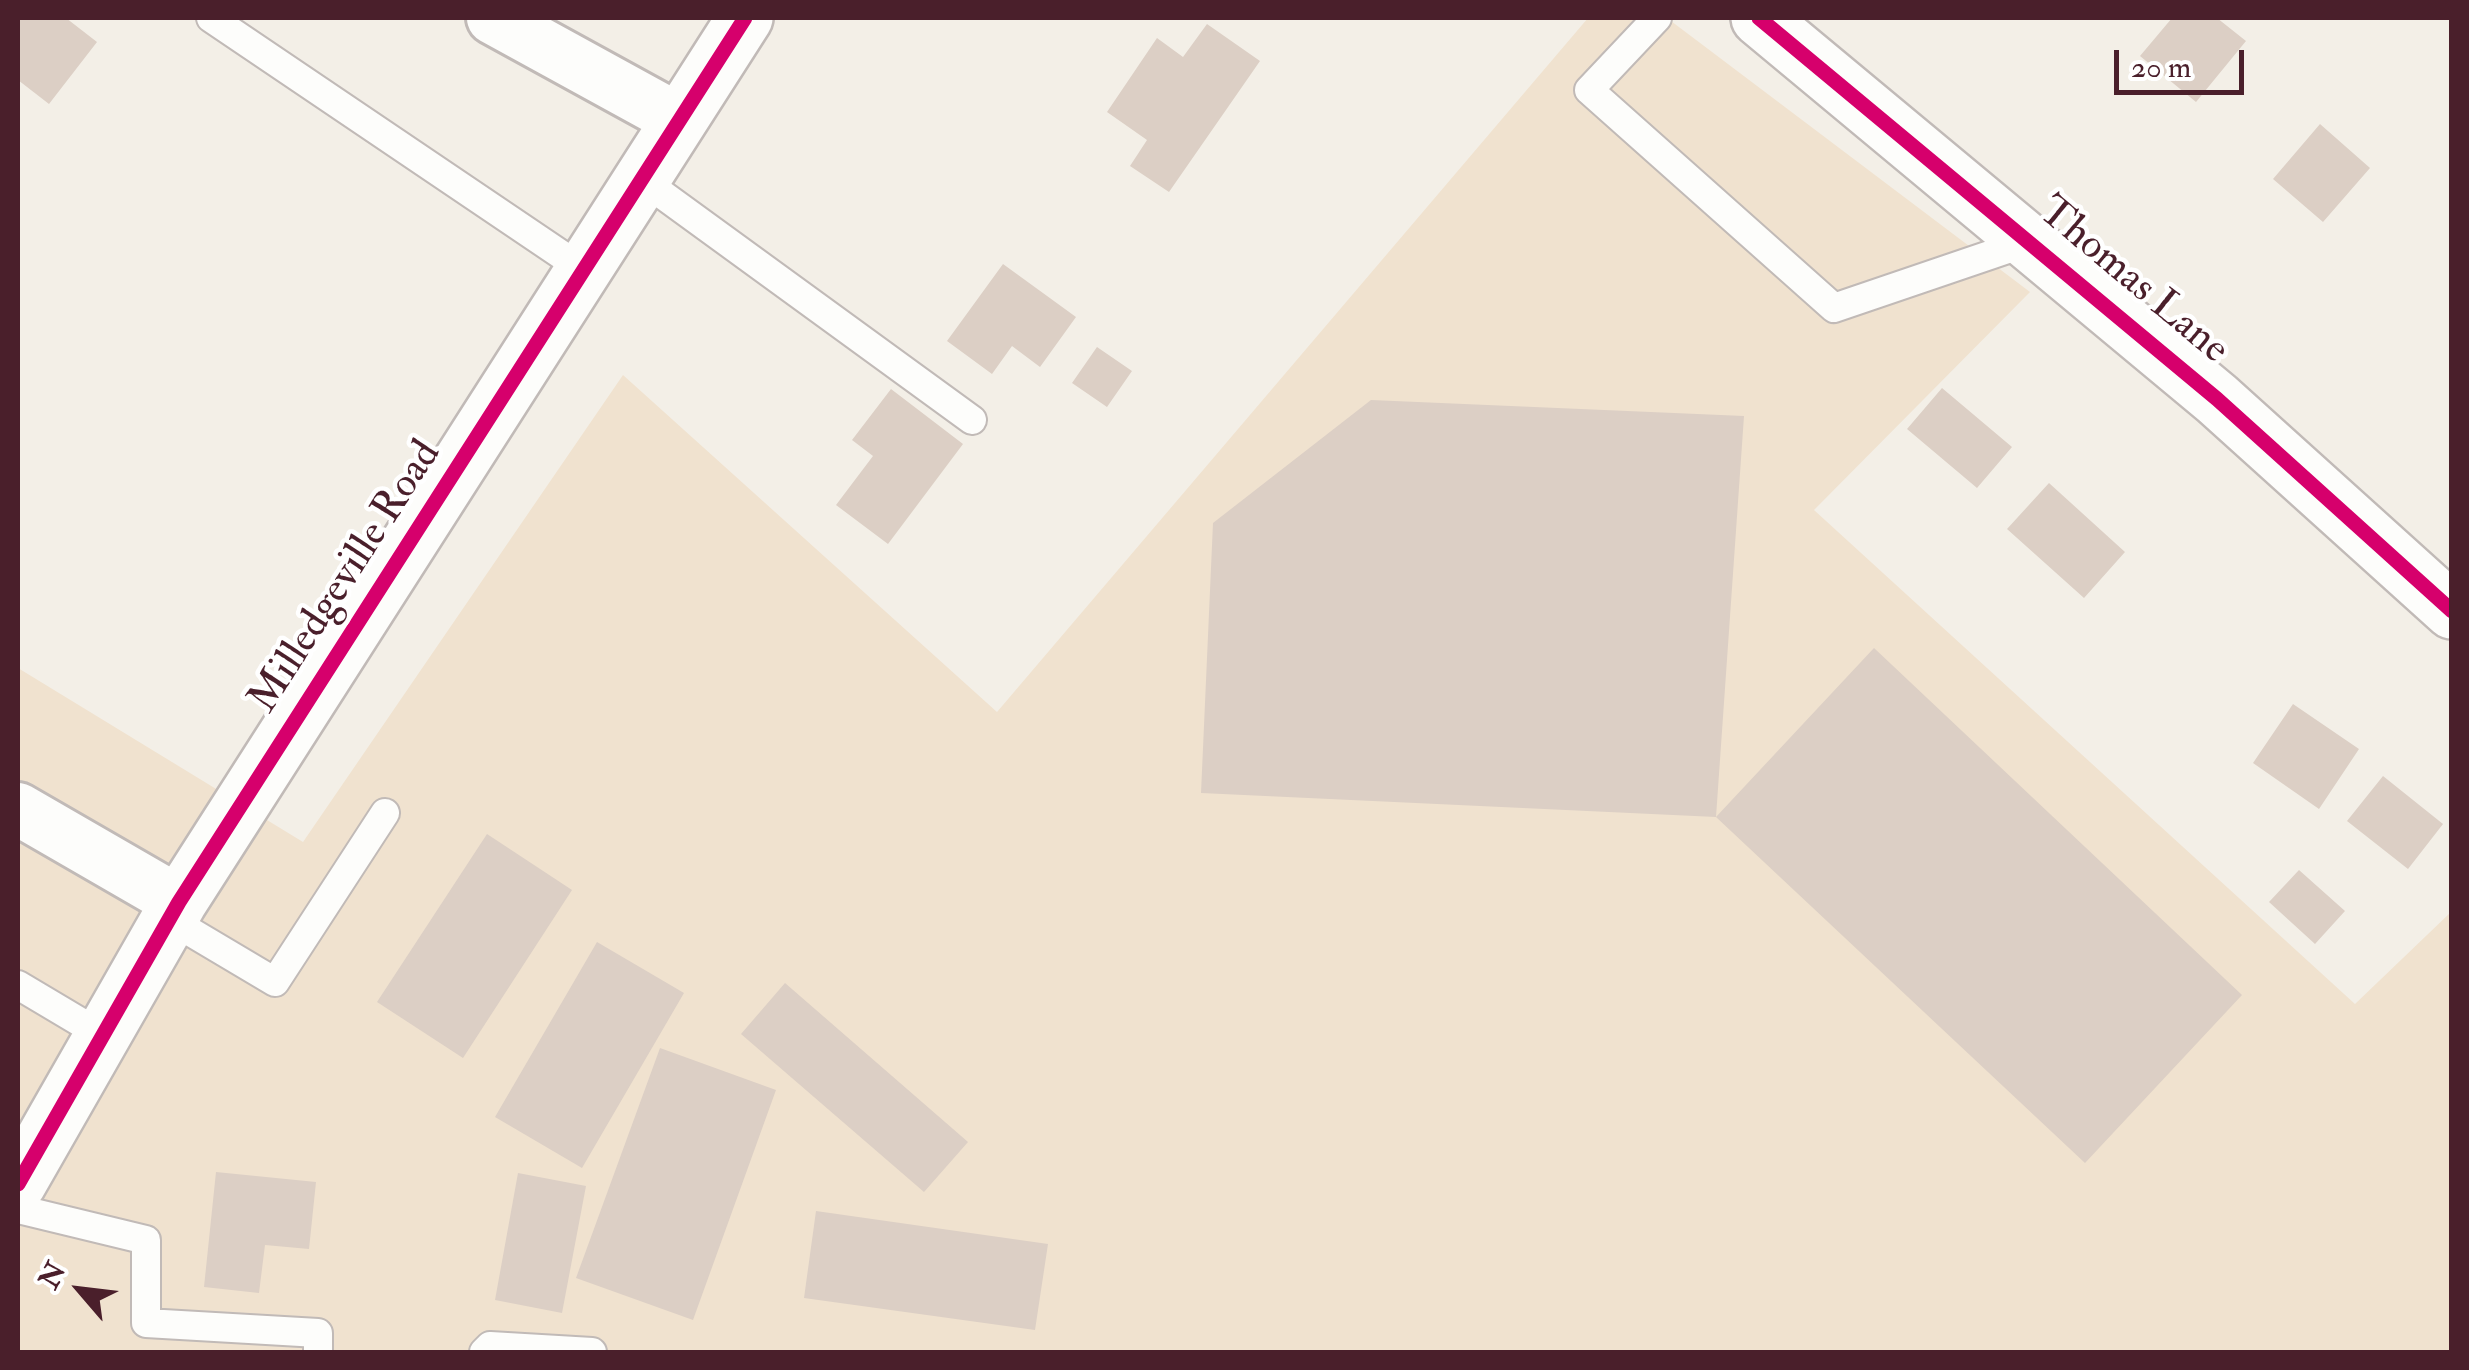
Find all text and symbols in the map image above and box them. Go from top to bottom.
scale bar [2119,30,2249,92]
text: 20 m [2131,49,2191,86]
street label: Thomas Lane [2026,188,2238,376]
street label: Milledgeville Road [240,432,454,724]
north arrow [30,1240,130,1340]
text: N [32,1256,74,1295]

